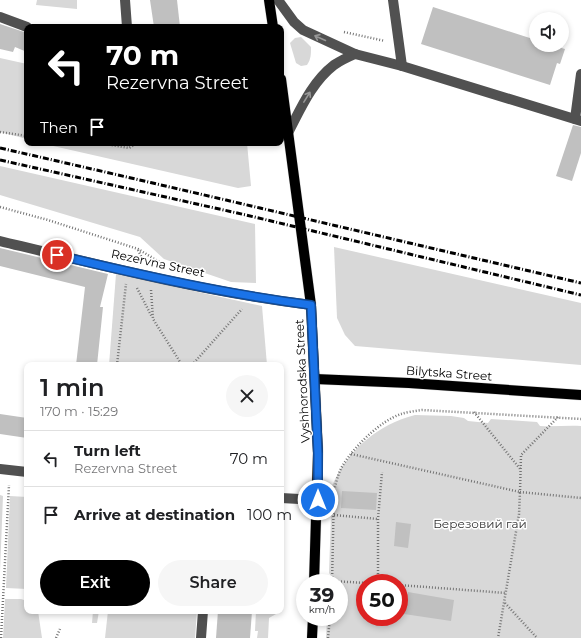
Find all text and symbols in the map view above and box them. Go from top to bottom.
map controls [529,12,569,52]
button: sound [529,12,569,52]
one-way arrow [314,34,326,41]
text: 70 m [106,38,179,72]
icon: left [40,40,92,92]
text: Rezervna Street [106,72,249,94]
one-way arrow [304,91,312,103]
icon: arrive [86,116,108,138]
text: Then [40,118,78,137]
pin [40,238,74,272]
icon: arrive [46,244,68,266]
street label: Rezervna Street [110,246,206,280]
street label: Vyshhorodska Street [291,318,313,443]
street label: Bilytska Street [405,363,493,384]
text: 1 min [40,373,104,402]
button: close [226,375,268,417]
text: 170 m · 15:29 [40,403,118,419]
text: Turn left [74,441,141,460]
icon: left [40,448,62,470]
text: 70 m [230,449,268,468]
text: Rezervna Street [74,460,177,476]
position arrow [297,479,339,521]
icon: arrive [40,504,62,526]
text: Arrive at destination [74,505,235,524]
text: 100 m [247,505,292,524]
park label: Березовий гай [433,516,527,531]
button: Exit [40,560,150,606]
button: Share [158,560,268,606]
speed limit sign: 50 [356,574,408,626]
text: 39 [310,583,334,607]
text: km/h [309,603,335,616]

